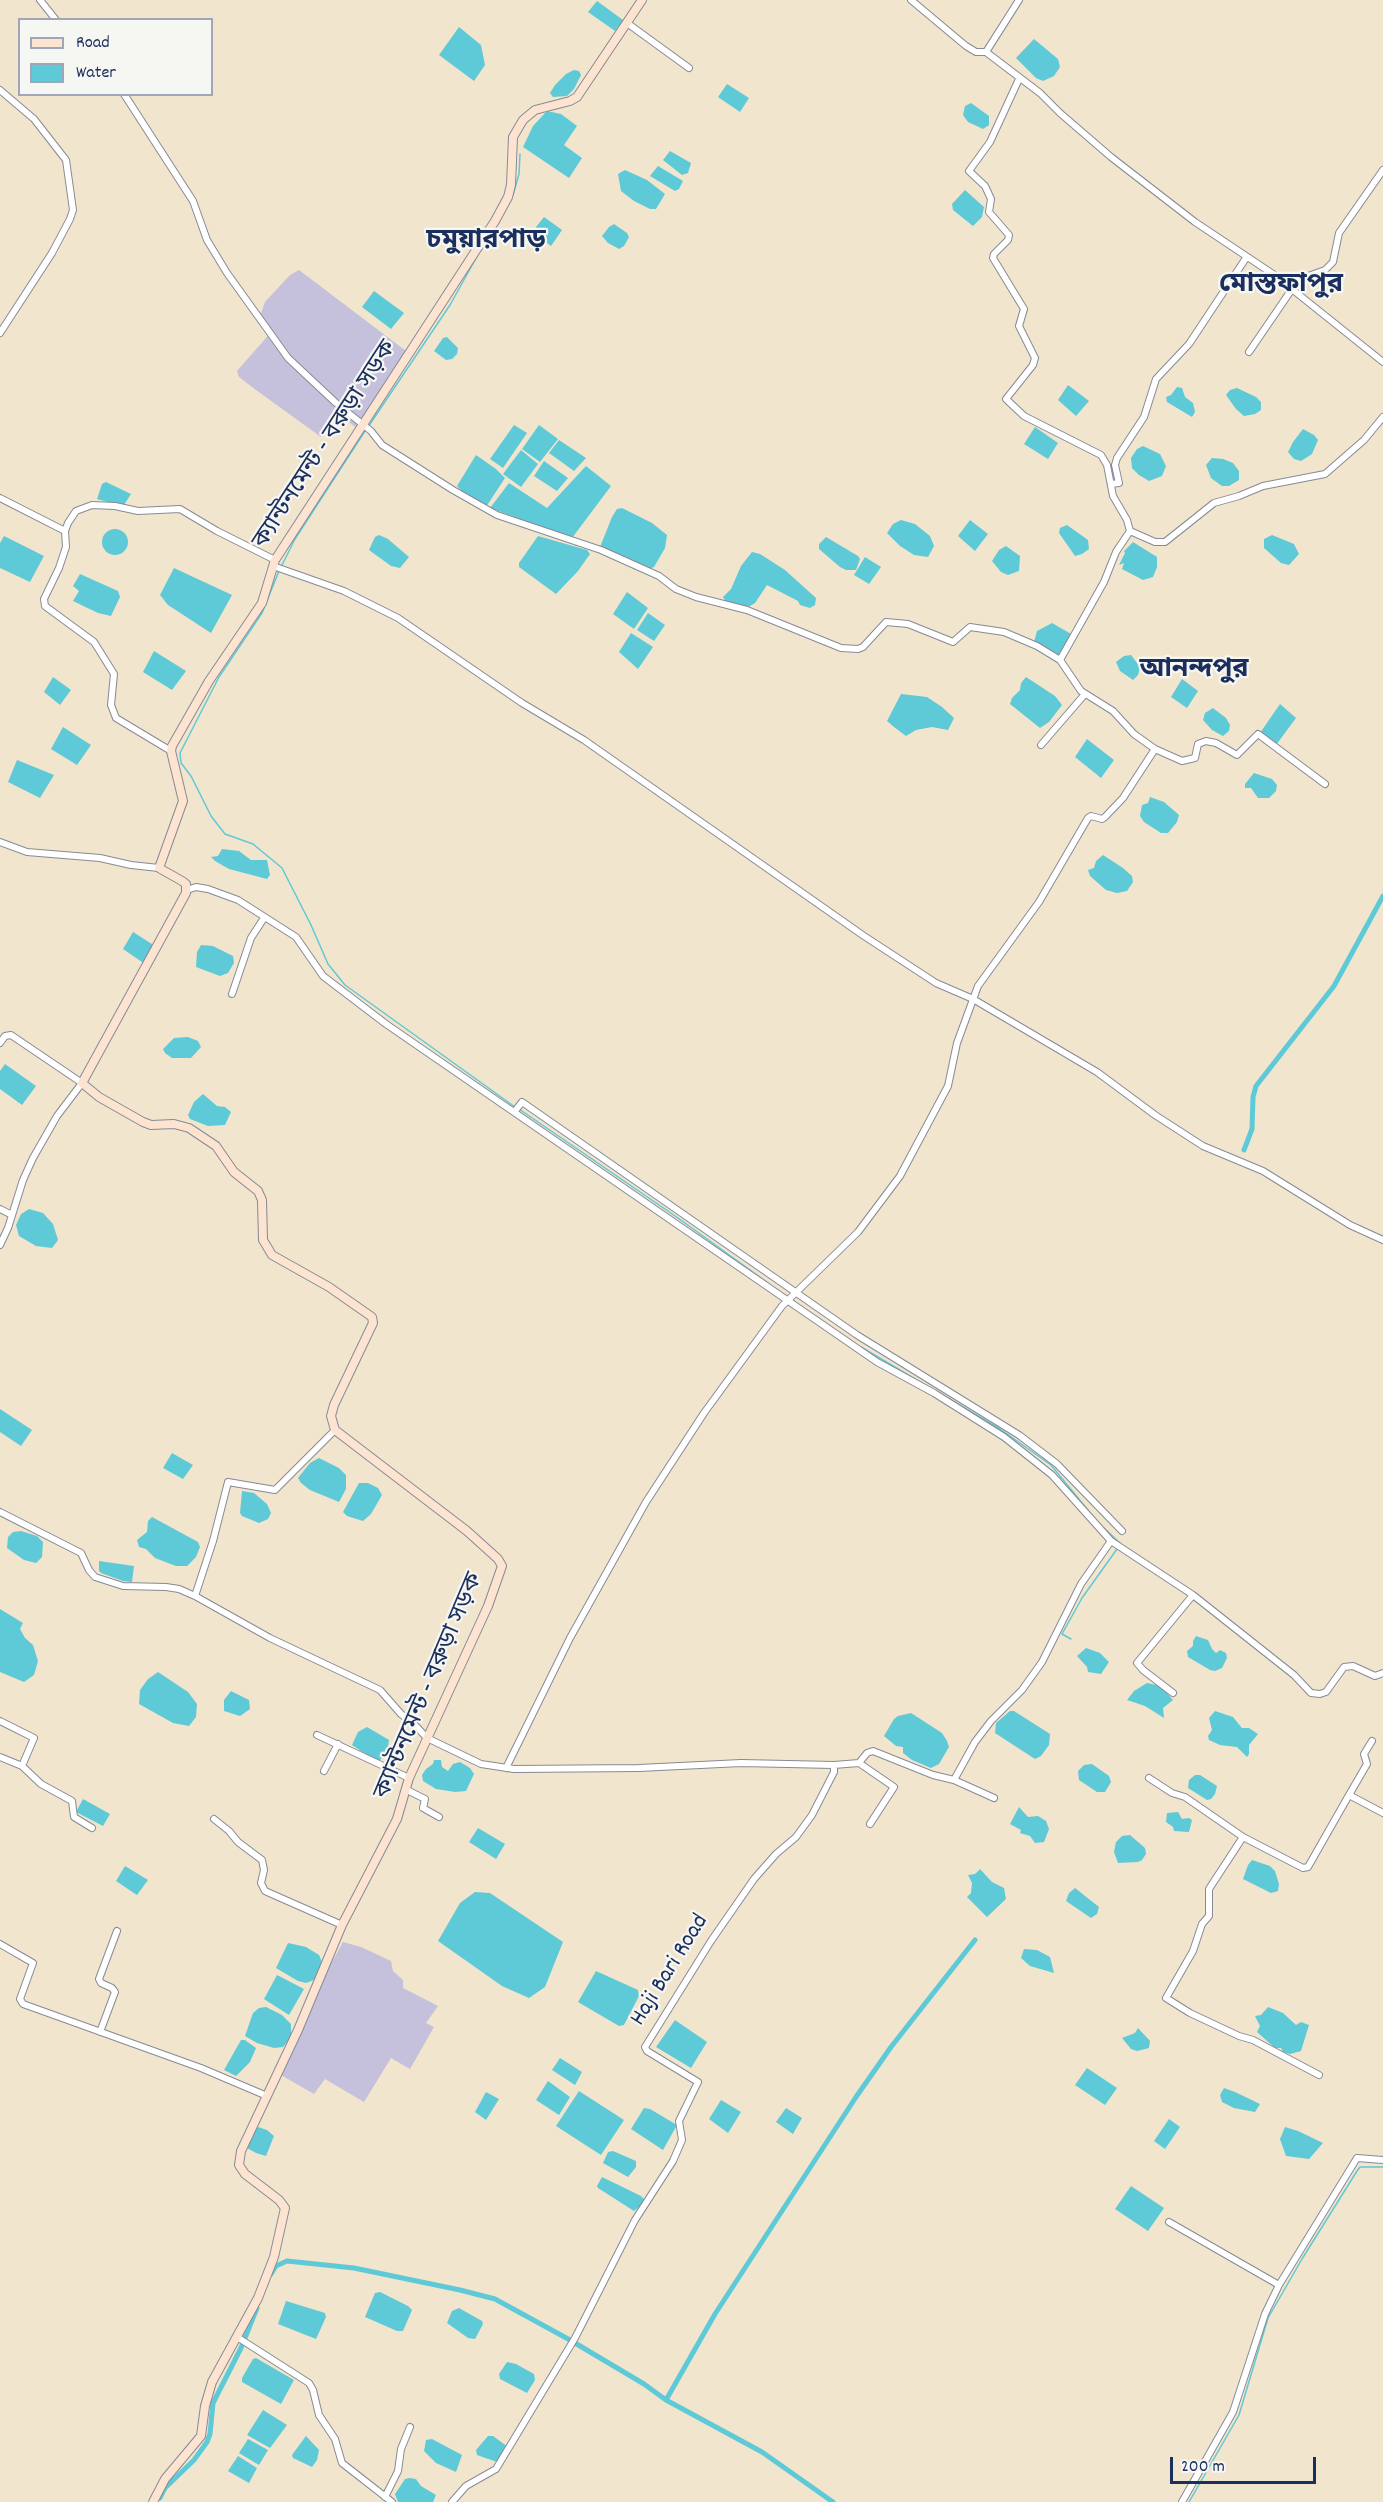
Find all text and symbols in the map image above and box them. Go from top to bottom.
legend [18,18,213,96]
text: Road [76,31,110,56]
text: Water [76,61,116,86]
district label: চমুয়ারপাড় [426,227,546,259]
district label: মোস্তফাপুর [1219,271,1343,303]
street label: ক্যান্টনমেন্ট - বরুড়া সড়ক [249,336,405,556]
district label: আনন্দপুর [1139,656,1249,688]
street label: ক্যান্টনমেন্ট - বরুড়া সড়ক [370,1570,492,1804]
street label: Haji Bari Road [625,1910,717,2032]
scale bar [1173,2445,1318,2483]
text: 200 m [1181,2455,1225,2480]

